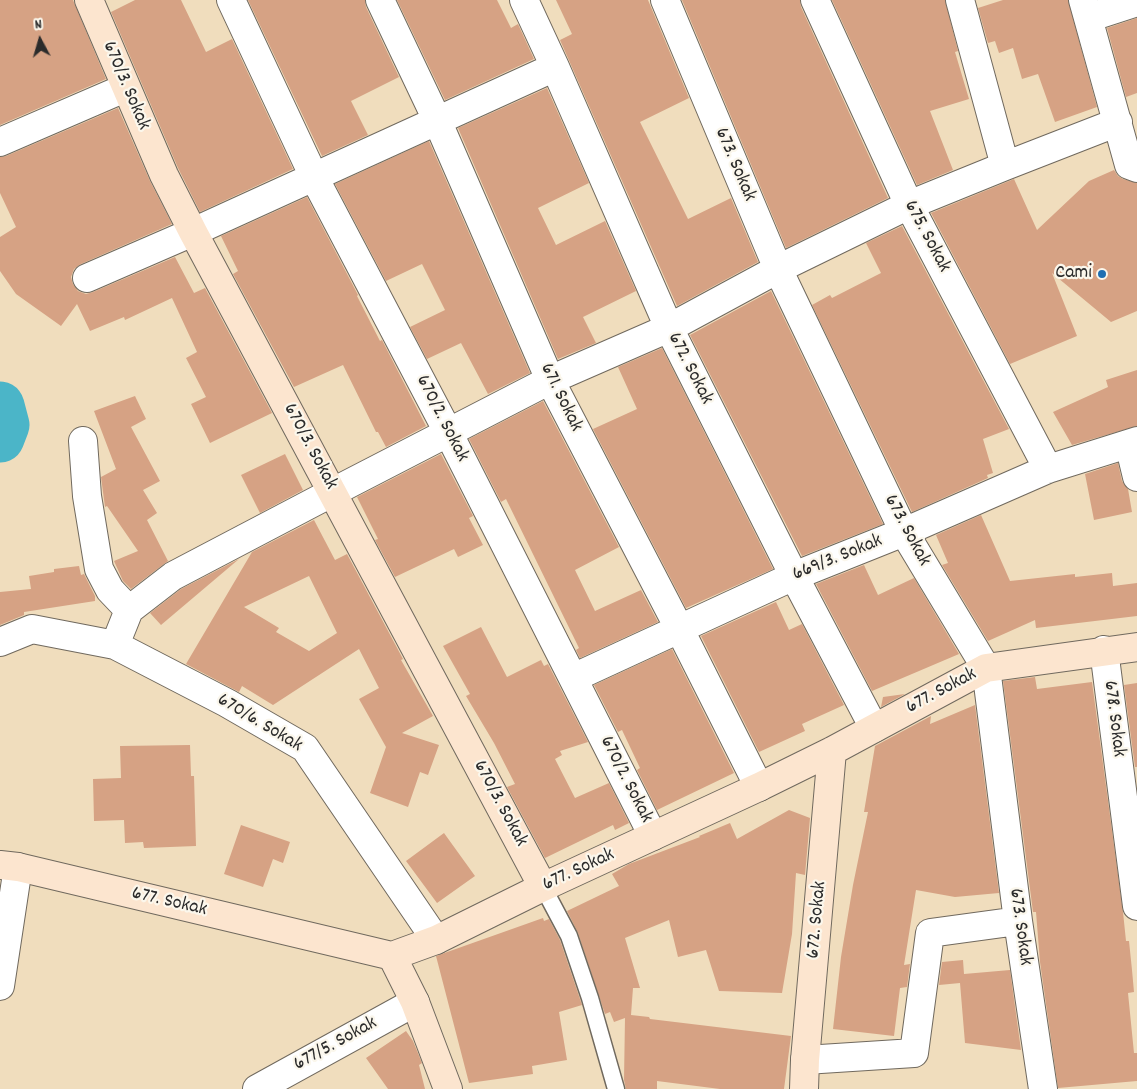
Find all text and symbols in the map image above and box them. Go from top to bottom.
north arrow [15,15,65,65]
text: N [34,15,43,35]
street label: 670/3. Sokak [96,38,154,134]
street label: 673. Sokak [708,125,760,205]
street label: 675. Sokak [897,197,955,277]
place label: Cami [1055,262,1092,286]
marker: Cami [1096,268,1108,280]
street label: 672. Sokak [661,329,717,409]
street label: 671. Sokak [533,360,587,436]
street label: 670/2. Sokak [409,372,473,466]
street label: 670/3. Sokak [276,400,342,494]
street label: 673. Sokak [877,491,935,571]
street label: 669/3. Sokak [790,530,886,588]
street label: 677. Sokak [903,663,981,721]
street label: 678. Sokak [1096,679,1130,759]
street label: 670/6. Sokak [212,689,306,759]
street label: 670/2. Sokak [593,733,657,827]
street label: 670/3. Sokak [466,757,532,851]
street label: 677. Sokak [539,844,619,898]
street label: 672. Sokak [803,880,833,960]
street label: 677. Sokak [129,883,209,923]
street label: 673. Sokak [1002,887,1036,967]
street label: 677/5. Sokak [290,1012,382,1078]

